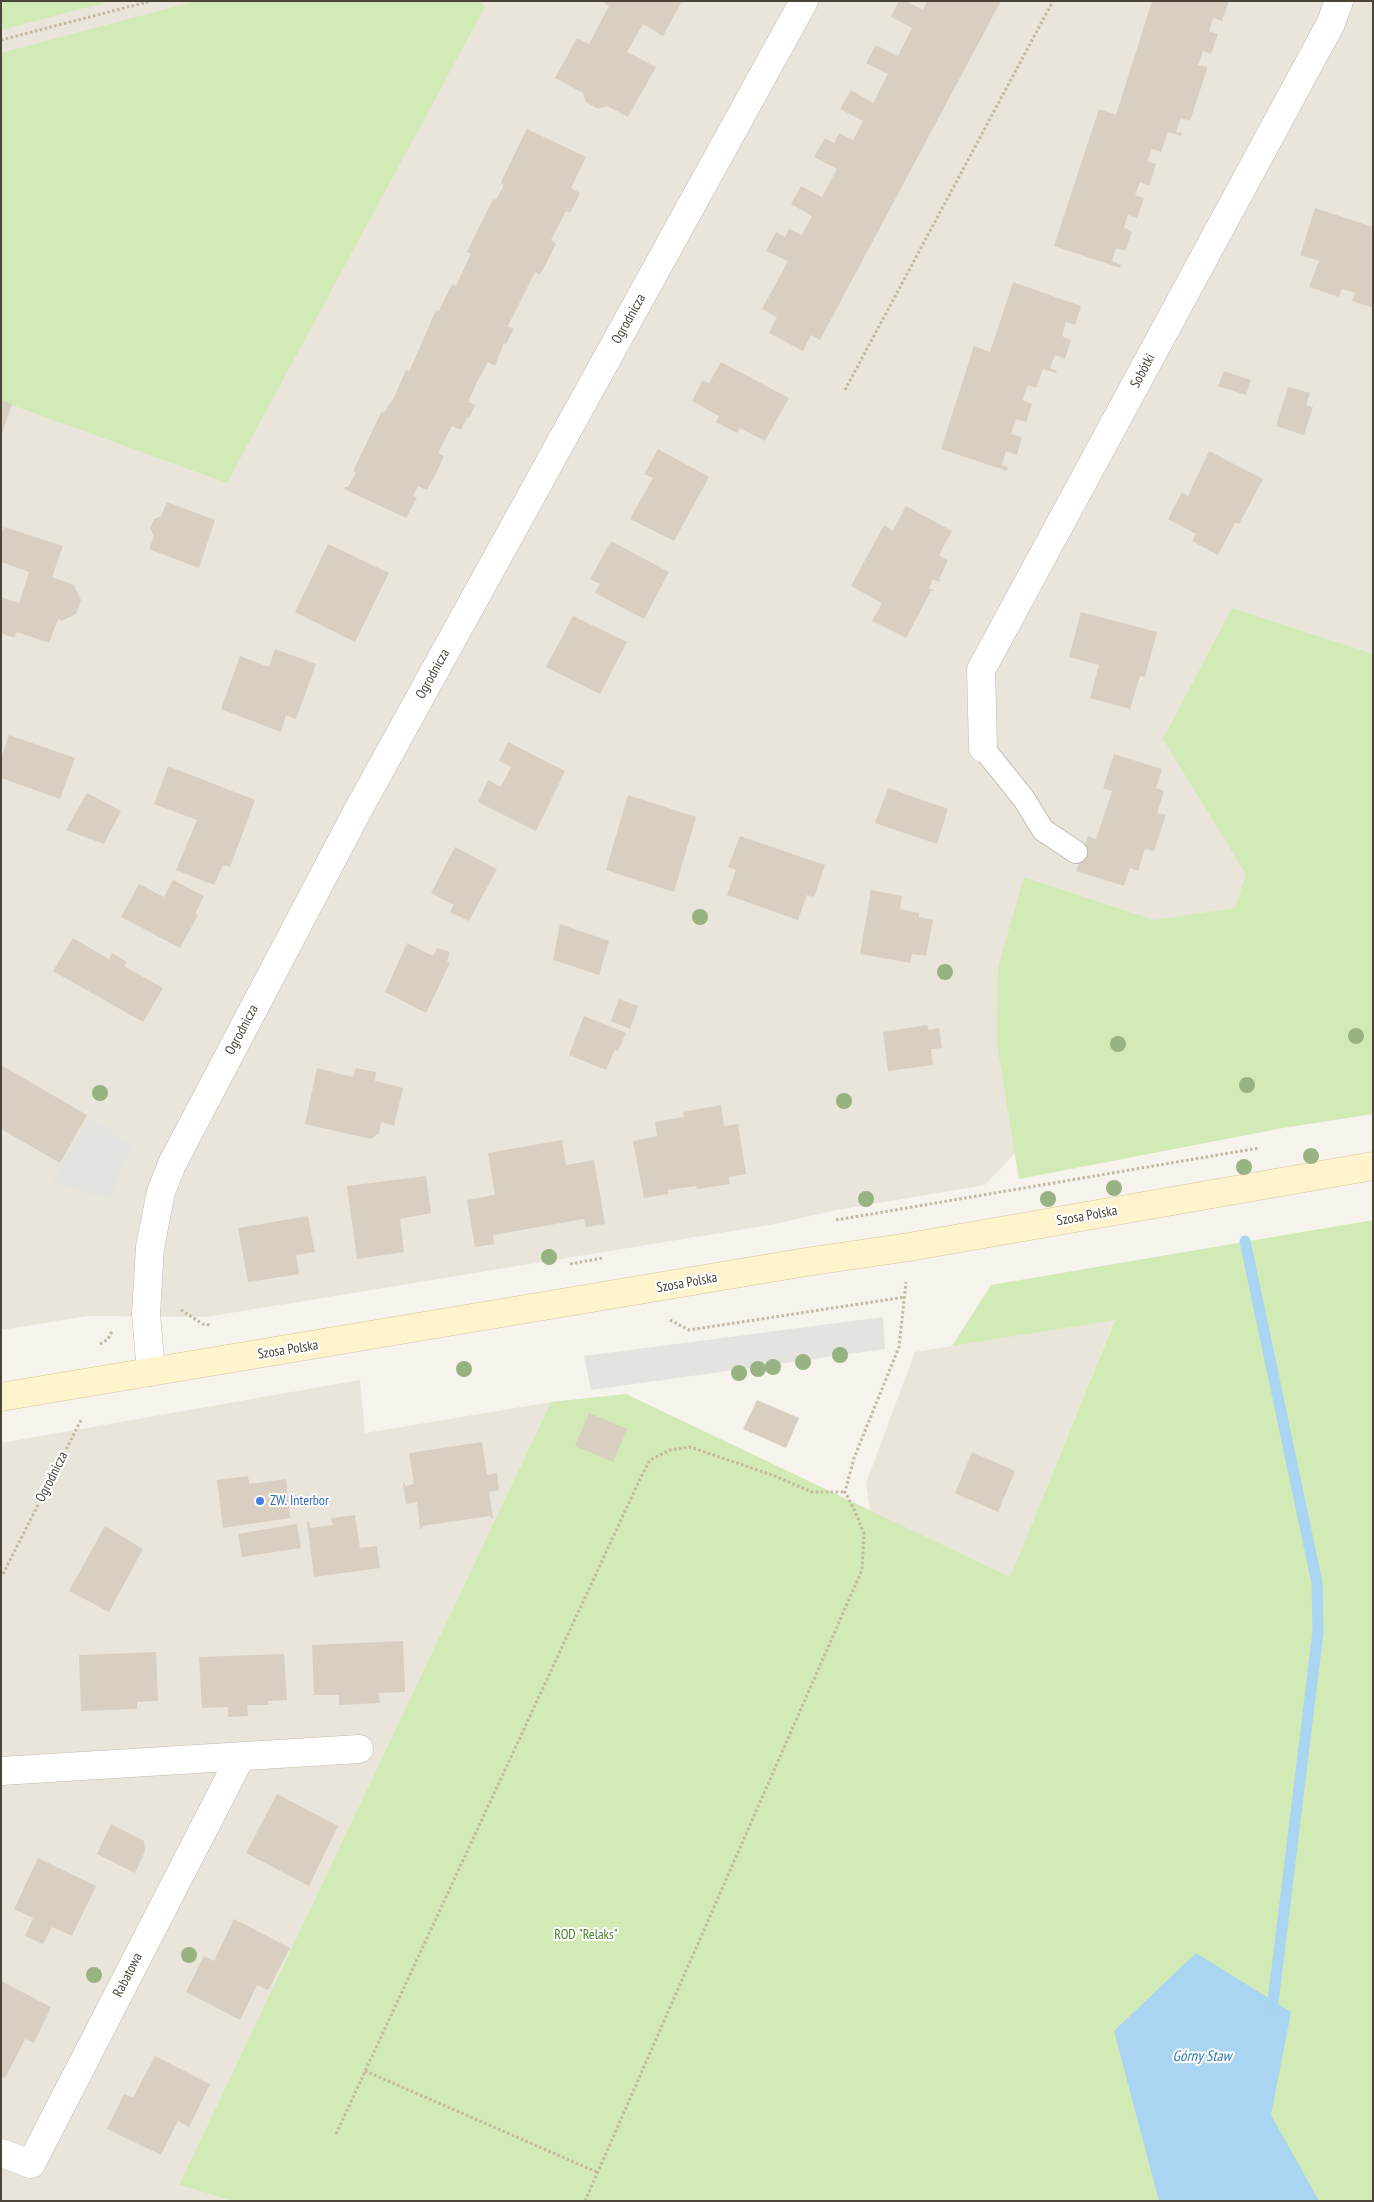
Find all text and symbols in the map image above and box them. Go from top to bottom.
street label: Ogrodnicza [608,291,650,347]
street label: Sobótki [1127,351,1159,391]
street label: Ogrodnicza [412,646,454,702]
street label: Ogrodnicza [222,1002,262,1058]
street label: Szosa Polska [1055,1202,1119,1230]
street label: Szosa Polska [655,1269,719,1297]
street label: Szosa Polska [256,1337,320,1363]
street label: Ogrodnicza [32,1449,72,1505]
place label: ZW. Interbor [270,1493,329,1509]
marker: ZW. Interbor [254,1495,266,1507]
park label: ROD "Relaks" [554,1927,618,1943]
street label: Rabatowa [110,1950,146,2000]
water label: Górny Staw [1173,2048,1231,2066]

